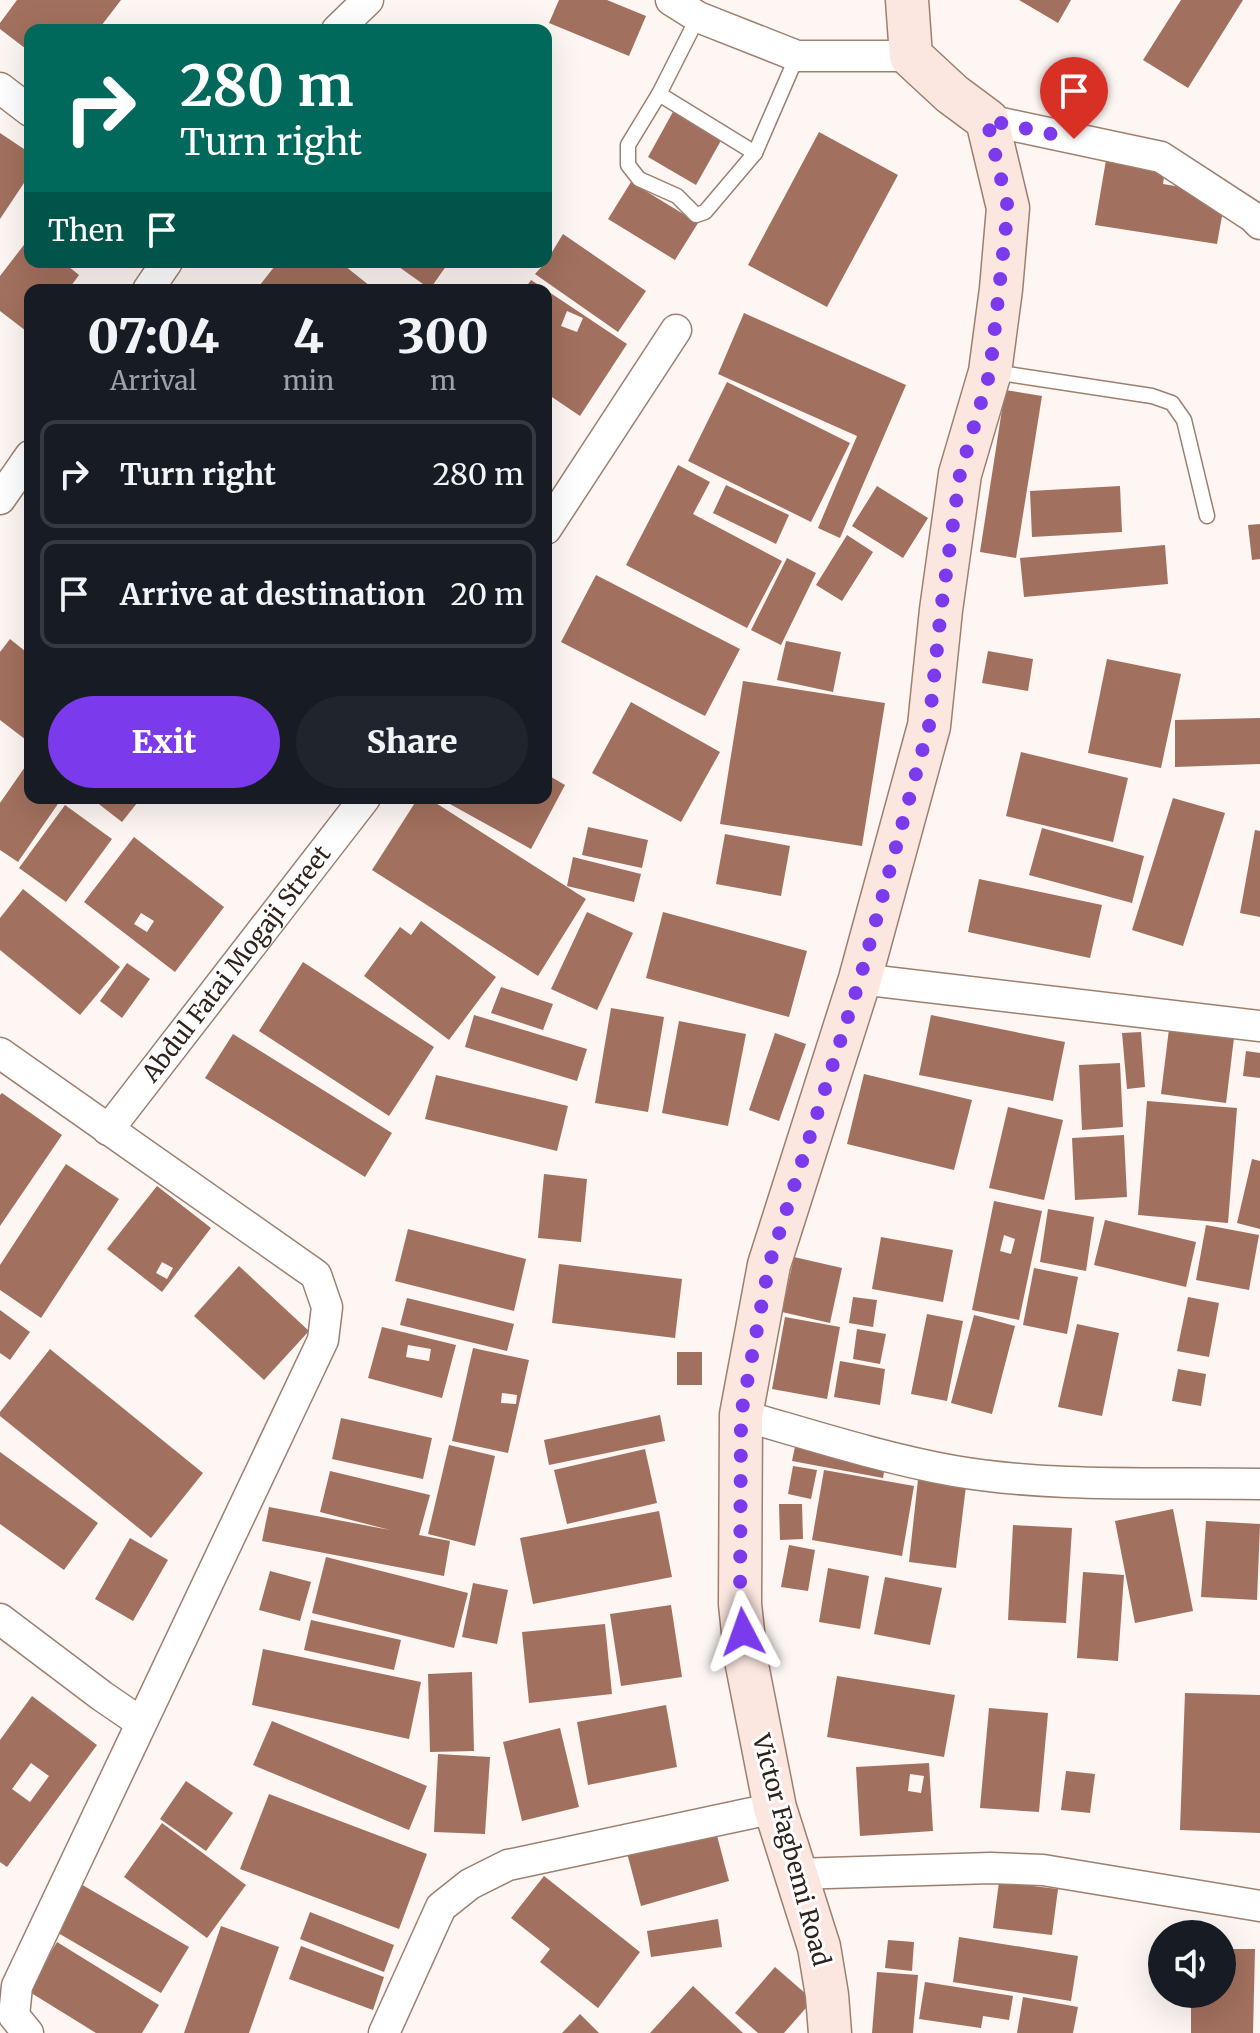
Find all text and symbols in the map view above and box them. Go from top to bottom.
text: 280 m [180,51,354,121]
icon: right [48,56,152,160]
pin [1040,57,1108,139]
icon: arrive [1052,69,1096,113]
text: Turn right [180,120,362,165]
icon: arrive [140,208,184,252]
text: Then [48,211,124,249]
text: 07:04 [87,306,219,366]
text: 4 [293,306,324,366]
text: 300 [397,306,489,366]
text: Arrival [110,364,197,397]
text: min [283,364,334,397]
text: m [430,364,456,397]
icon: right [52,452,96,496]
text: Turn right [120,455,276,493]
text: 280 m [433,455,524,493]
icon: arrive [52,572,96,616]
text: Arrive at destination [120,575,426,613]
text: 20 m [451,575,524,613]
button: Exit [48,696,280,788]
button: Share [296,696,528,788]
street label: Abdul Fatai Mogaji Street [134,839,338,1089]
position arrow [701,1590,785,1674]
street label: Victor Fagbemi Road [745,1730,837,1969]
map controls [1148,1920,1236,2008]
button: sound [1148,1920,1236,2008]

